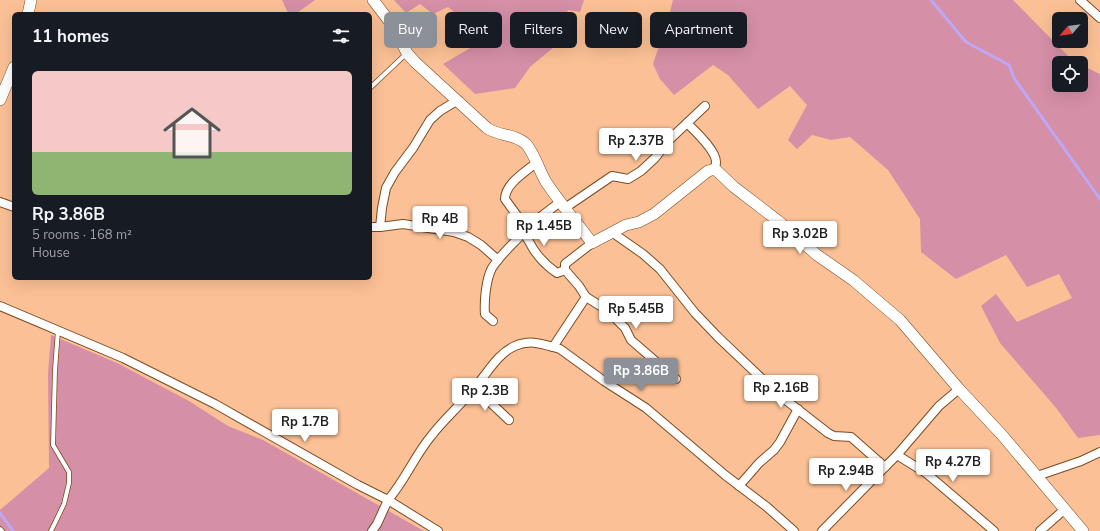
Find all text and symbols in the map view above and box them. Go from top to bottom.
chip: Buy [384,12,437,48]
chip: Rent [445,12,502,48]
chip: Filters [510,12,577,48]
chip: New [585,12,642,48]
chip: Apartment [650,12,747,48]
north arrow [1052,12,1088,48]
map controls [1052,12,1088,92]
text: 11 homes [32,25,109,48]
icon: filters [330,25,352,47]
button: locate [1052,56,1088,92]
icon: home [156,97,228,169]
pin: Rp 2.37B [595,128,677,162]
text: Rp 2.37B [608,132,664,150]
text: Rp 3.86B [32,203,105,226]
pin: Rp 4B [412,206,468,240]
text: Rp 4B [422,210,458,228]
pin: Rp 1.45B [503,213,585,247]
text: Rp 1.45B [516,217,572,235]
pin: Rp 3.02B [759,221,841,255]
text: Rp 3.02B [772,225,828,243]
text: 5 rooms · 168 m² [32,226,132,244]
text: House [32,244,70,262]
pin: Rp 5.45B [595,296,677,330]
text: Rp 5.45B [608,300,664,318]
pin: Rp 3.86B [600,358,682,392]
text: Rp 3.86B [613,362,669,380]
pin: Rp 2.16B [740,375,822,409]
pin: Rp 2.3B [448,378,522,412]
text: Rp 2.16B [753,379,809,397]
text: Rp 2.3B [461,382,509,400]
pin: Rp 1.7B [268,409,342,443]
text: Rp 1.7B [281,413,329,431]
pin: Rp 4.27B [912,449,994,483]
text: Rp 4.27B [925,453,981,471]
pin: Rp 2.94B [805,458,887,492]
text: Rp 2.94B [818,462,874,480]

